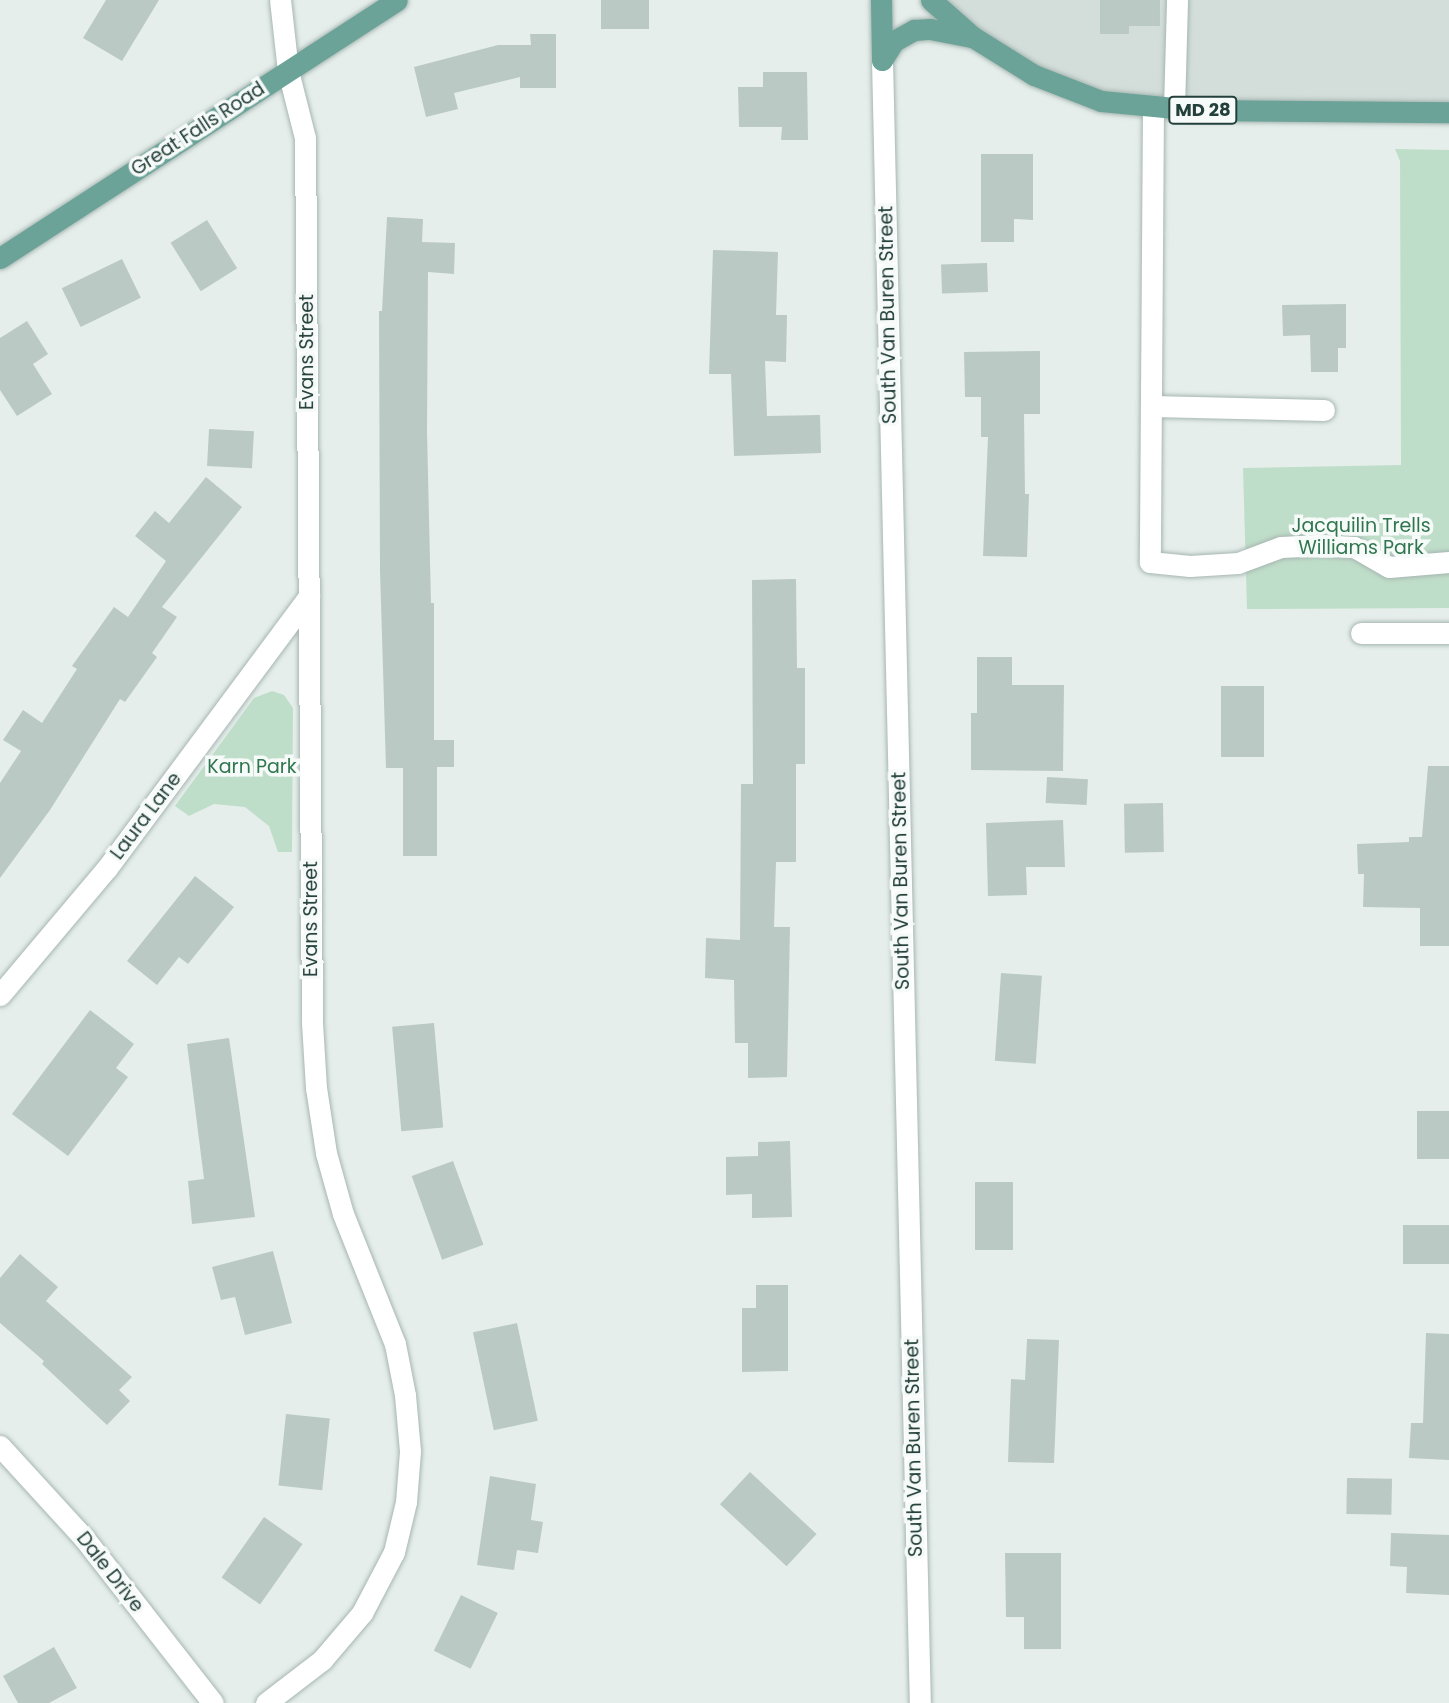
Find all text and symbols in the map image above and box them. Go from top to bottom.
street label: Great Falls Road [127,77,269,181]
road number: MD 28 [1168,96,1238,124]
street label: South Van Buren Street [875,206,901,424]
street label: Evans Street [296,294,318,410]
park label: Jacquilin Trells Williams Park [1291,515,1431,559]
park label: Karn Park [207,756,297,778]
street label: Laura Lane [106,768,186,864]
street label: South Van Buren Street [888,772,914,990]
street label: Evans Street [300,861,322,977]
street label: South Van Buren Street [901,1339,927,1557]
street label: Dale Drive [72,1527,148,1617]

